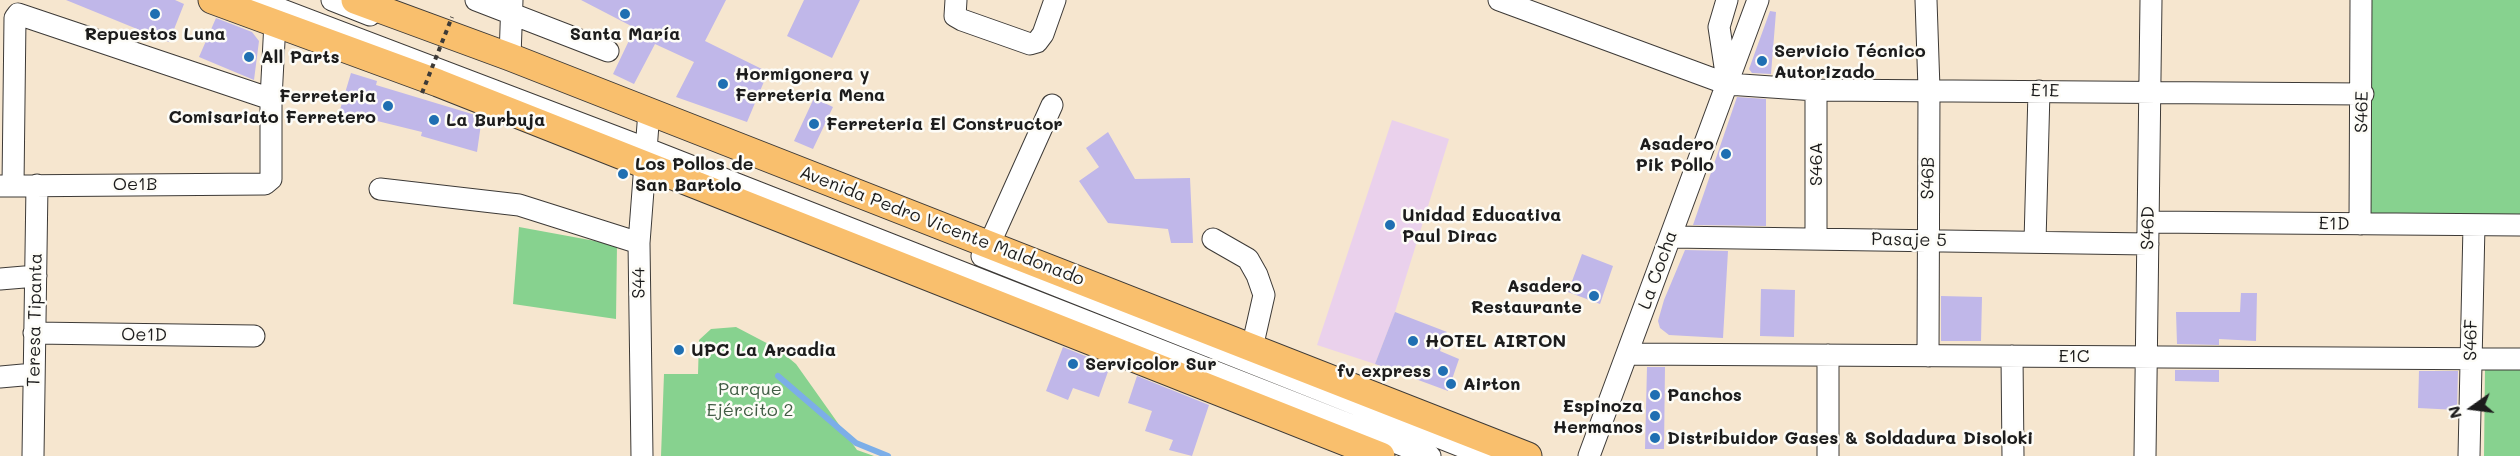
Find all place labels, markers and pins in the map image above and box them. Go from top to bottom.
marker: Repuestos Luna [148,7,162,21]
marker: Santa María [618,7,632,21]
place label: Repuestos Luna [84,23,226,45]
place label: Santa María [570,23,680,45]
place label: Servicio Técnico Autorizado [1774,40,1926,82]
place label: All Parts [261,46,340,68]
marker: All Parts [242,50,256,64]
marker: Servicio Técnico Autorizado [1755,54,1769,68]
place label: Hormigonera y Ferreteria Mena [735,63,885,106]
marker: Hormigonera y Ferreteria Mena [716,77,730,91]
place label: Ferreteria Comisariato Ferretero [169,85,376,128]
marker: Ferreteria Comisariato Ferretero [381,99,395,113]
place label: La Burbuja [446,109,545,131]
marker: La Burbuja [427,113,441,127]
place label: Ferreteria El Constructor [826,113,1063,135]
marker: Ferreteria El Constructor [807,117,821,131]
place label: Asadero Pik Pollo [1636,133,1714,176]
marker: Asadero Pik Pollo [1719,147,1733,161]
place label: Los Pollos de San Bartolo [635,153,753,195]
marker: Los Pollos de San Bartolo [616,167,630,181]
place label: Unidad Educativa Paul Dirac [1402,204,1561,246]
marker: Unidad Educativa Paul Dirac [1383,218,1397,232]
place label: Asadero Restaurante [1471,275,1582,318]
marker: Asadero Restaurante [1587,289,1601,303]
place label: HOTEL AIRTON [1425,330,1566,352]
marker: HOTEL AIRTON [1406,334,1420,348]
place label: UPC La Arcadia [691,339,836,361]
marker: UPC La Arcadia [672,343,686,357]
place label: Servicolor Sur [1085,353,1217,375]
marker: Servicolor Sur [1066,357,1080,371]
place label: fv express [1337,360,1431,382]
marker: fv express [1436,364,1450,378]
place label: Airton [1463,373,1520,395]
marker: Airton [1444,377,1458,391]
place label: Panchos [1667,384,1742,406]
marker: Panchos [1648,388,1662,402]
place label: Espinoza Hermanos [1553,395,1643,438]
marker: Espinoza Hermanos [1648,409,1662,423]
place label: Distribuidor Gases & Soldadura Disoloki [1667,427,2033,449]
marker: Distribuidor Gases & Soldadura Disoloki [1648,431,1662,445]

